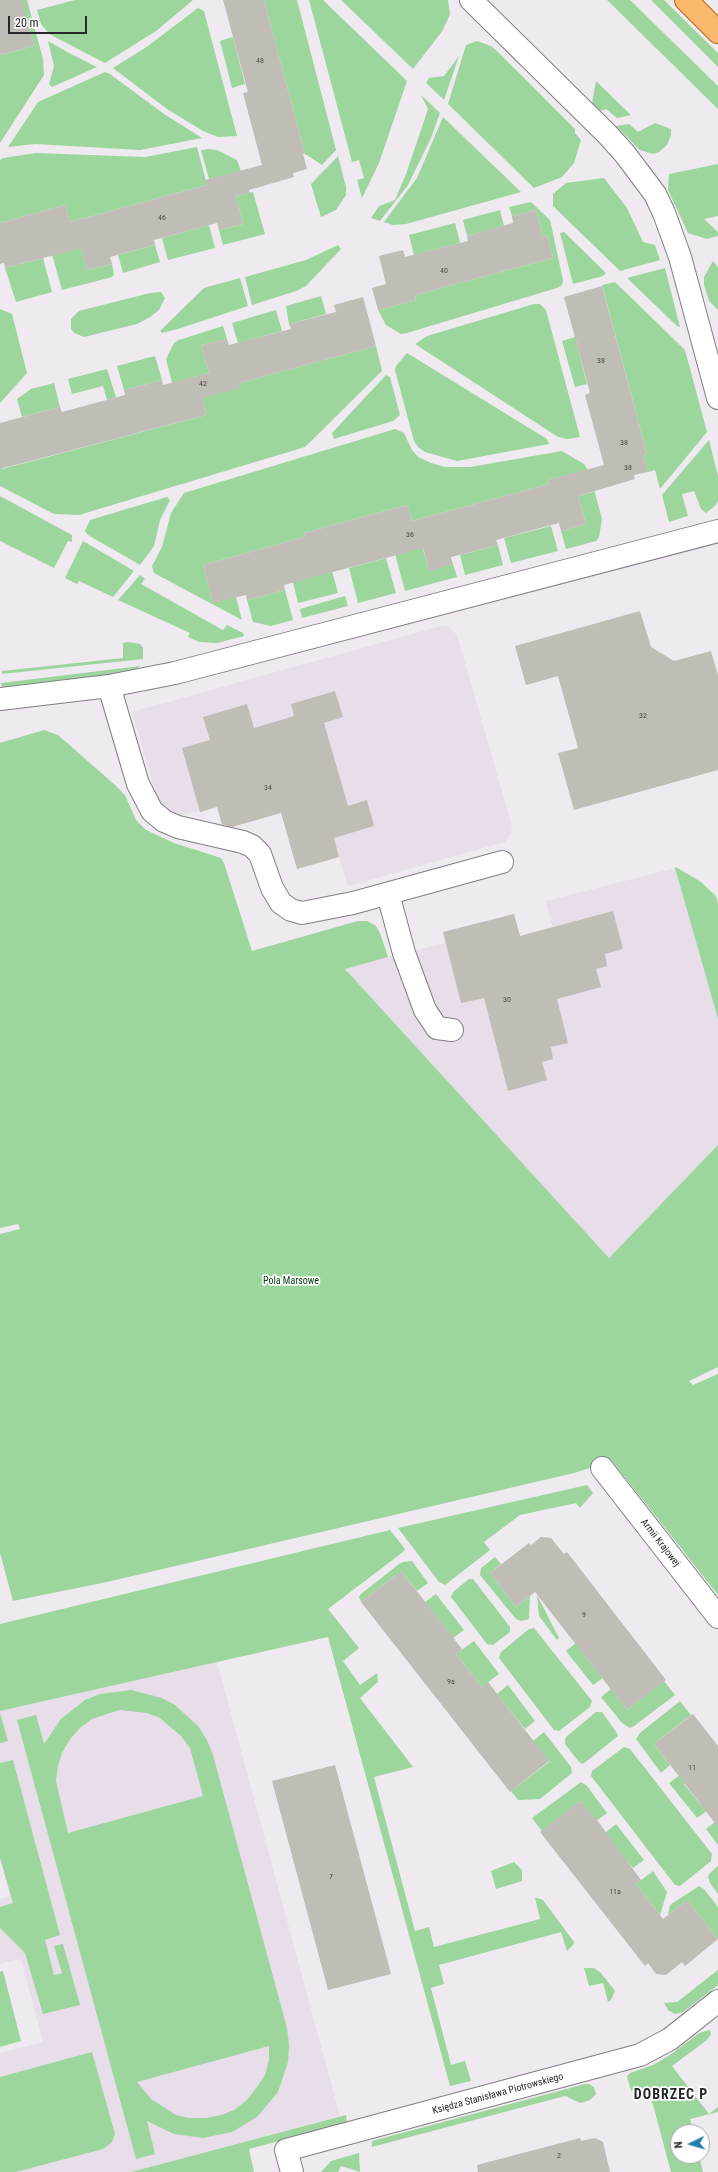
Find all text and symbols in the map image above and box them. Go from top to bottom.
scale bar [10,8,89,34]
text: 20 m [15,16,39,30]
house number: 48 [256,56,264,66]
house number: 46 [158,213,166,223]
house number: 40 [440,266,448,276]
house number: 38 [597,356,605,366]
house number: 42 [199,379,207,389]
house number: 38 [620,438,628,448]
house number: 38 [624,463,632,473]
house number: 36 [406,530,414,540]
house number: 32 [639,711,647,721]
house number: 34 [264,783,272,793]
house number: 30 [503,995,511,1005]
park label: Pola Marsowe [263,1275,319,1287]
street label: Armii Krajowej [638,1517,682,1569]
house number: 9 [582,1610,586,1620]
house number: 9a [447,1677,455,1687]
house number: 11 [688,1763,696,1773]
house number: 7 [329,1872,333,1882]
house number: 11a [609,1887,621,1897]
street label: Księdza Stanisława Piotrowskiego [431,2071,565,2117]
district label: DOBRZEC P [634,2087,708,2103]
north arrow [670,2124,710,2164]
text: N [672,2141,685,2149]
house number: 2 [557,2151,561,2161]

